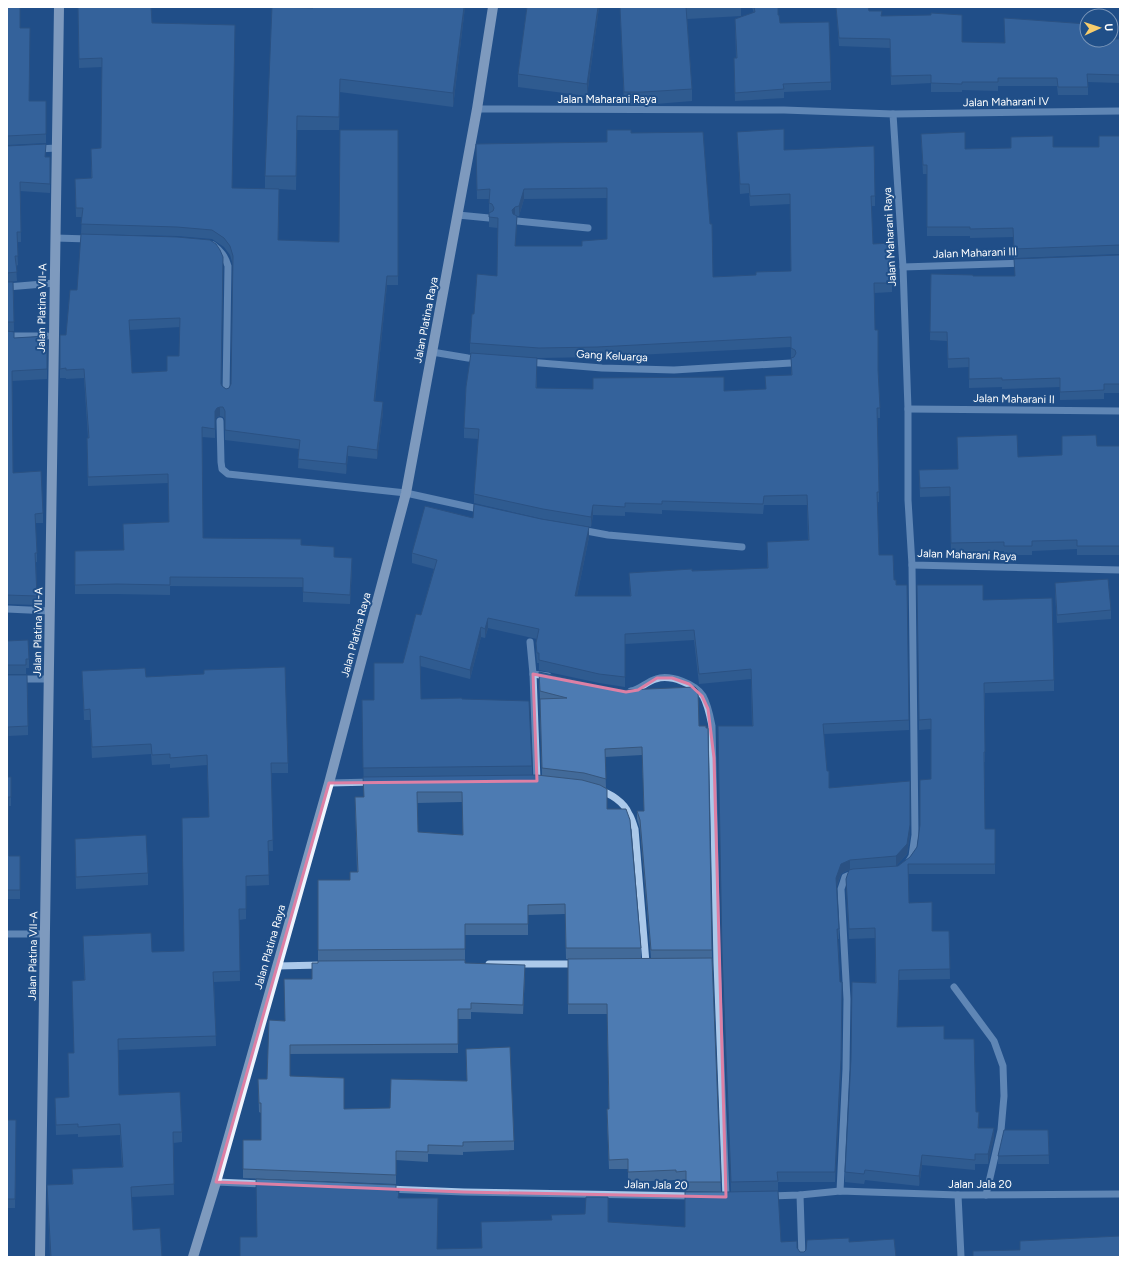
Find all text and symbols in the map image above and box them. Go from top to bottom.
north arrow [1079,8,1119,48]
text: U [1102,23,1115,32]
street label: Jalan Maharani Raya [557,93,657,106]
street label: Jalan Maharani IV [963,95,1050,109]
street label: Jalan Maharani Raya [881,187,899,287]
street label: Jalan Maharani III [933,245,1017,261]
street label: Jalan Platina VII-A [35,263,49,353]
street label: Jalan Platina Raya [411,276,441,364]
street label: Gang Keluarga [576,348,648,364]
street label: Jalan Maharani II [973,392,1055,406]
street label: Jalan Maharani Raya [917,547,1017,563]
street label: Jalan Platina VII-A [31,587,45,677]
street label: Jalan Platina Raya [338,591,374,679]
street label: Jalan Platina Raya [252,903,288,991]
street label: Jalan Platina VII-A [26,911,40,1001]
street label: Jalan Jala 20 [624,1178,688,1192]
street label: Jalan Jala 20 [948,1178,1012,1191]

